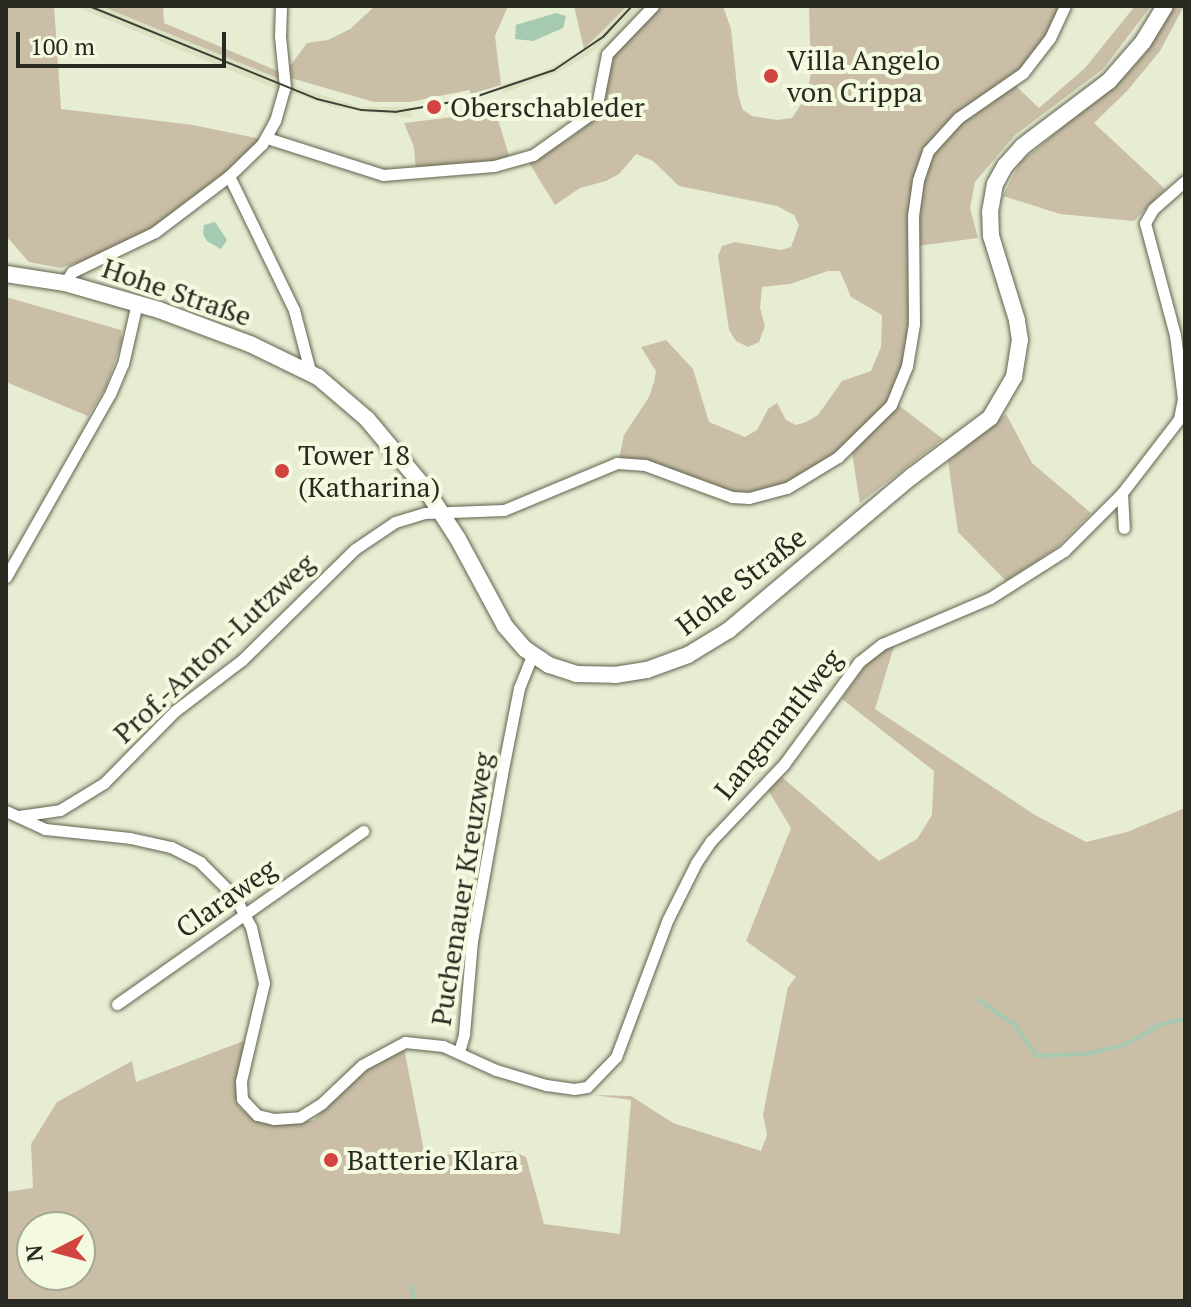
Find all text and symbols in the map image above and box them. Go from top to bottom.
scale bar [20,16,230,66]
text: 100 m [30,30,95,62]
place label: Villa Angelo von Crippa [787,43,941,109]
marker: Villa Angelo von Crippa [762,67,780,85]
place label: Oberschableder [450,90,645,124]
marker: Oberschableder [425,98,443,116]
street label: Hohe Straße [98,251,256,333]
place label: Tower 18 (Katharina) [298,438,440,504]
marker: Tower 18 (Katharina) [273,462,291,480]
street label: Hohe Straße [669,520,813,642]
street label: Prof.-Anton-Lutzweg [107,546,321,750]
street label: Langmantlweg [707,642,849,806]
street label: Puchenauer Kreuzweg [424,750,500,1028]
street label: Claraweg [170,851,282,945]
place label: Batterie Klara [347,1143,519,1177]
marker: Batterie Klara [322,1151,340,1169]
north arrow [16,1211,96,1291]
text: N [18,1244,49,1263]

